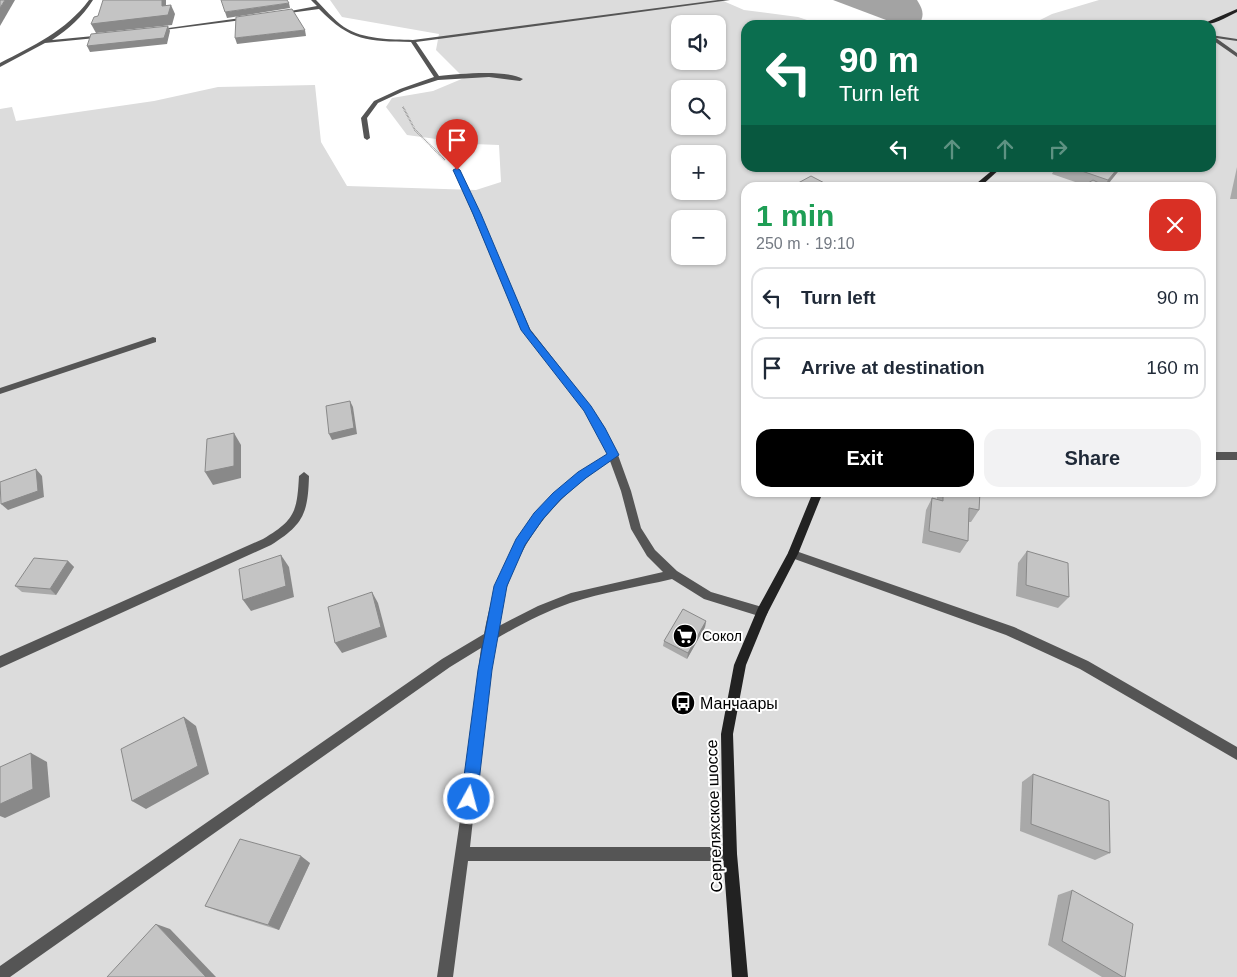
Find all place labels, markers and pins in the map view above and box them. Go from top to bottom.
pin [436,119,478,170]
supermarket icon: Сокол [672,623,698,649]
place label: Сокол [702,628,742,644]
bus stop icon: Манчаары [670,690,696,716]
place label: Манчаары [700,695,778,712]

